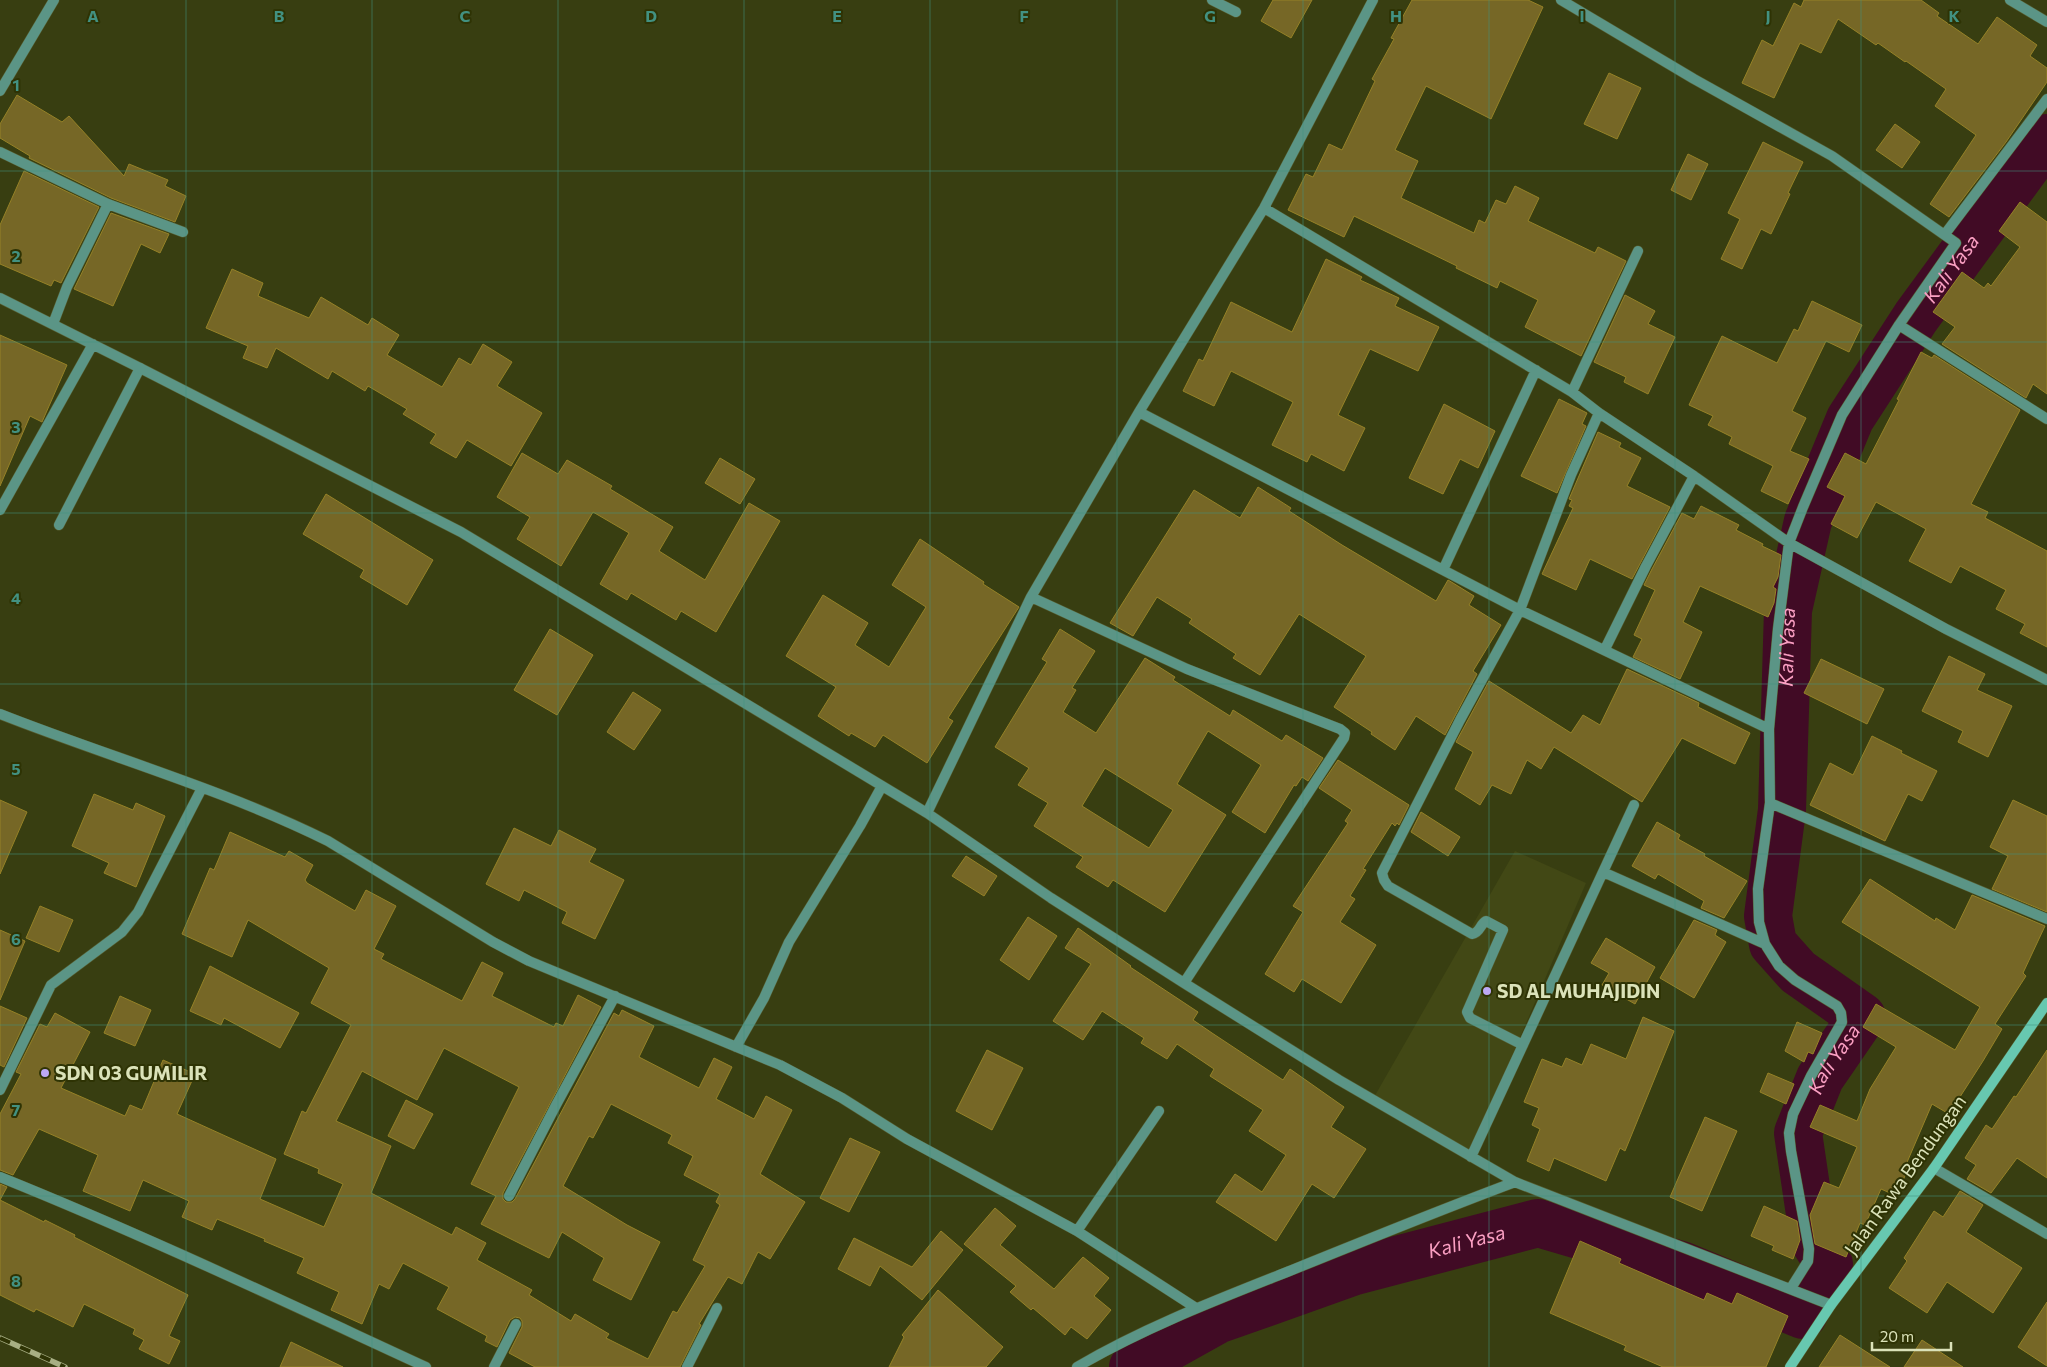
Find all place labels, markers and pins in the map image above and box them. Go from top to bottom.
place label: SD AL MUHAJIDIN [1497,979,1660,1002]
marker: SD AL MUHAJIDIN [1481,985,1493,997]
place label: SDN 03 GUMILIR [55,1061,207,1084]
marker: SDN 03 GUMILIR [39,1067,51,1079]

